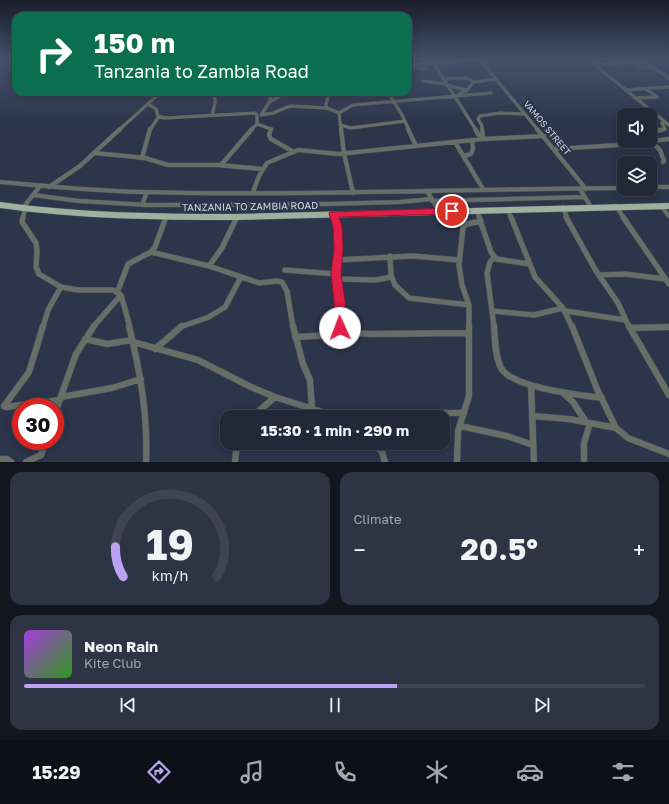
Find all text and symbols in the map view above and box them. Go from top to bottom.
text: 150 m [94,26,175,59]
icon: right [28,28,80,80]
text: Tanzania to Zambia Road [94,60,309,82]
street label: VAMOS STREET [521,98,574,157]
map controls [617,108,657,196]
button: sound [617,108,657,148]
button: layers [617,156,657,196]
pin [435,194,469,228]
street label: TANZANIA TO ZAMBIA ROAD [182,199,318,213]
icon: arrive [441,200,463,222]
position arrow [319,307,361,349]
speed limit sign: 30 [12,398,64,450]
text: 15:30 · 1 min · 290 m [261,421,409,439]
text: Climate [354,511,401,527]
text: 19 [146,518,194,568]
text: 20.5° [461,531,538,567]
text: − [354,536,366,563]
text: + [633,536,645,563]
text: km/h [152,566,188,583]
text: Neon Rain [84,637,158,655]
text: Kite Club [84,655,141,671]
icon: previous [117,694,139,716]
icon: pause [324,694,346,716]
icon: next [531,694,553,716]
icon: directions [145,758,173,786]
icon: music [238,758,266,786]
icon: phone [331,758,359,786]
icon: climate [423,758,451,786]
icon: car [516,758,544,786]
icon: filters [609,758,637,786]
text: 15:29 [32,761,81,783]

